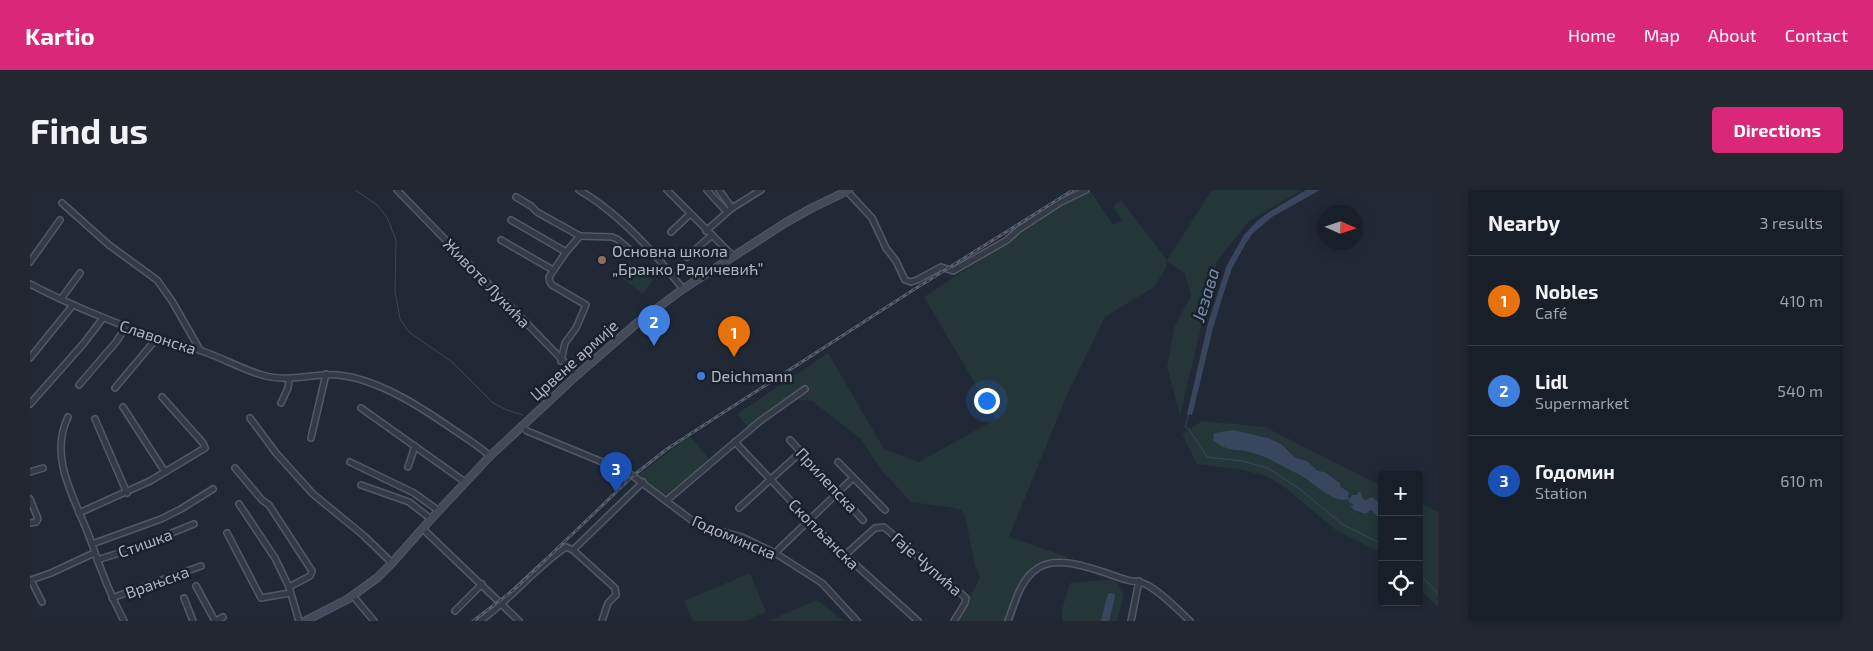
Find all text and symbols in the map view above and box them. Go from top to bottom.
text: Kartio [25,21,95,50]
text: Home [1568,24,1616,46]
text: Map [1644,24,1680,46]
text: About [1708,24,1757,46]
text: Contact [1785,24,1848,46]
button: Directions [1712,107,1843,153]
text: Find us [30,109,148,151]
north arrow [1318,205,1363,250]
text: Nearby [1488,210,1560,235]
text: 3 results [1760,213,1823,232]
street label: Животе Лукића [439,234,535,332]
place label: Основна школа „Бранко Радичевић” [612,241,763,278]
marker: Основна школа „Бранко Радичевић” [596,254,608,266]
water label: Језава [1186,265,1224,325]
text: Nobles [1535,280,1598,303]
text: 1 [1501,291,1507,310]
text: 410 m [1780,291,1823,310]
text: Café [1535,303,1567,322]
pin: 2 [638,305,670,346]
street label: Славонска [117,315,199,358]
street label: Црвене армије [526,315,622,405]
pin: 1 [718,316,750,357]
place label: Deichmann [711,366,793,385]
marker: Deichmann [695,370,707,382]
text: Lidl [1535,370,1568,393]
text: 2 [1499,381,1509,400]
text: 540 m [1777,381,1823,400]
your location [974,388,1000,414]
text: Supermarket [1535,393,1629,412]
street label: Прилепска [793,443,862,516]
pin: 3 [600,452,632,493]
text: Годомин [1535,460,1615,483]
map controls [1378,471,1423,606]
button: + [1378,471,1423,516]
text: 3 [1499,471,1509,490]
text: 610 m [1780,471,1823,490]
text: Station [1535,483,1587,502]
street label: Скопљанска [785,494,864,573]
street label: Годоминска [689,510,779,563]
button: − [1378,516,1423,561]
street label: Стишка [115,524,175,561]
street label: Гаје Чупића [888,528,966,600]
street label: Врањска [122,561,191,602]
button: locate [1378,561,1423,606]

